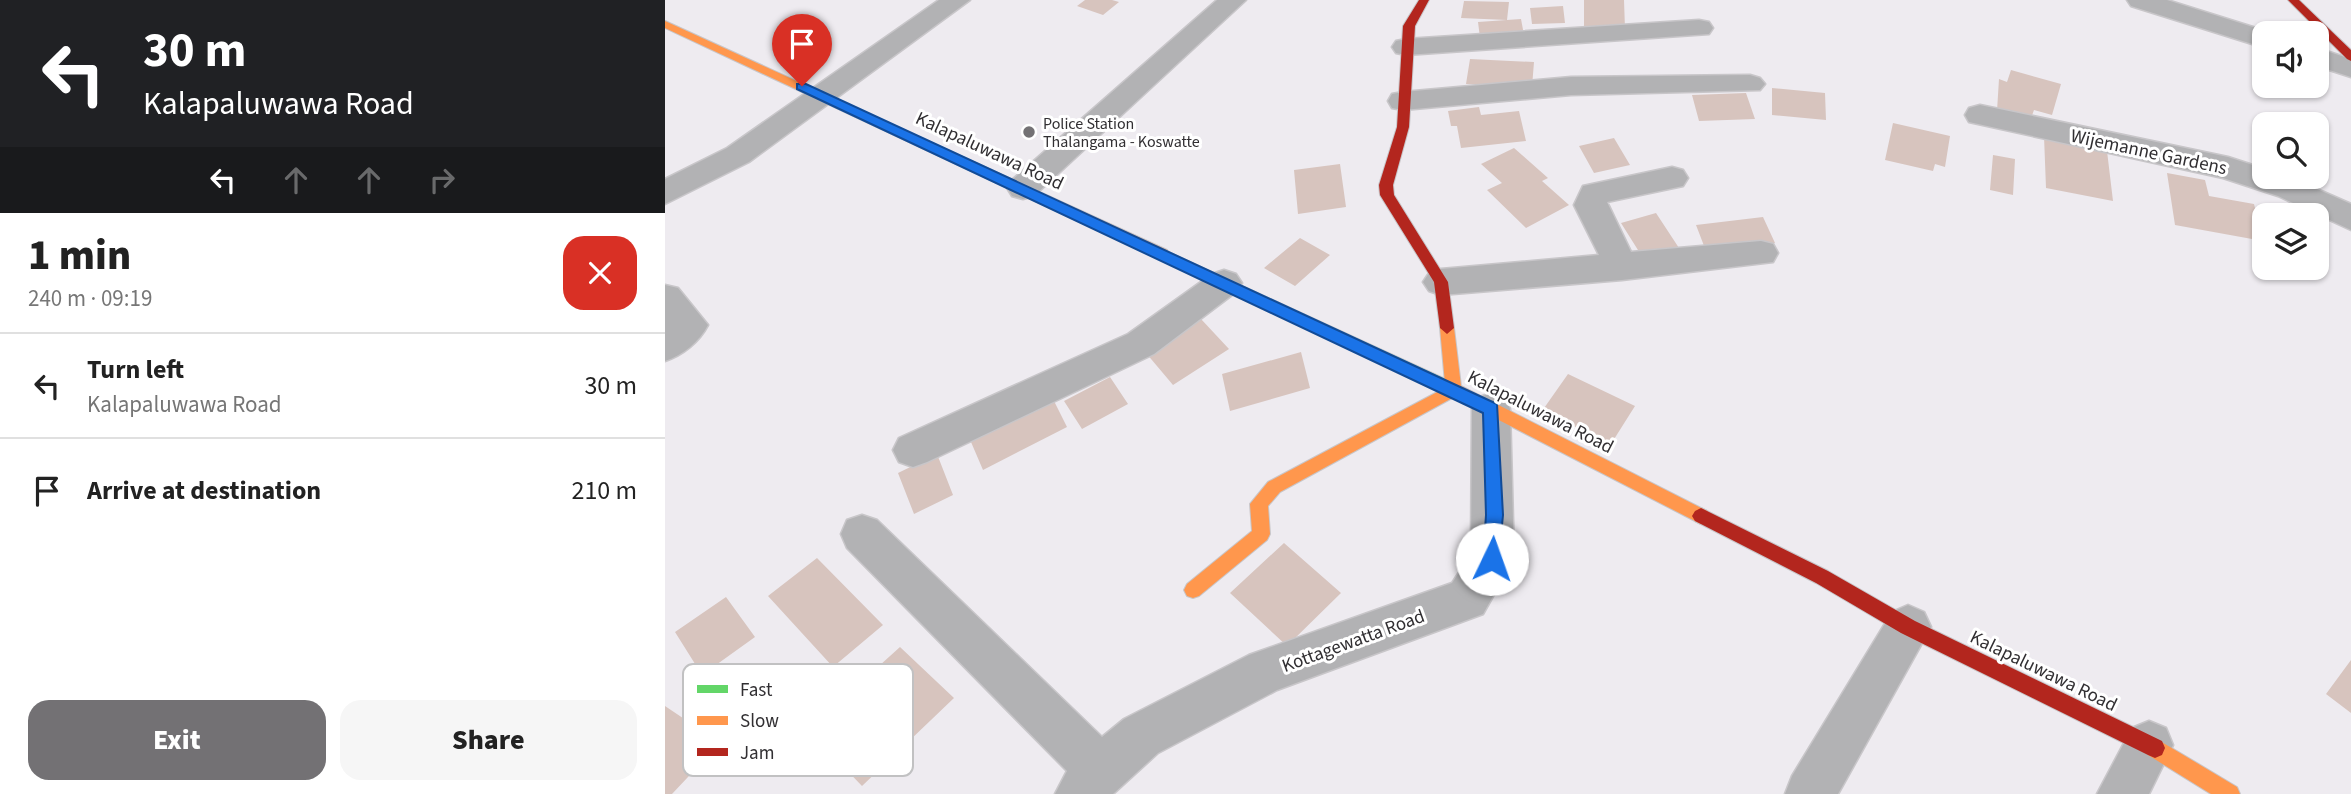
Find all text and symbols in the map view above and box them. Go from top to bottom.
pin [772,14,832,86]
text: 30 m [143,16,247,86]
map controls [2252,21,2329,280]
button: sound [2252,21,2329,98]
icon: arrive [783,25,821,63]
icon: left [28,28,119,119]
text: Kalapaluwawa Road [143,81,414,127]
street label: Kalapaluwawa Road [911,105,1068,198]
button: search [2252,112,2329,189]
place label: Police Station Thalangama - Koswatte [1043,113,1200,153]
street label: Wijemanne Gardens [2068,123,2229,182]
marker: Police Station Thalangama - Koswatte [1021,124,1037,140]
icon: left [204,161,242,199]
icon: ahead [277,161,315,199]
icon: ahead [350,161,388,199]
icon: right [423,161,461,199]
button: layers [2252,203,2329,280]
text: 1 min [28,226,131,286]
button: close [563,236,637,310]
text: 240 m · 09:19 [28,282,152,315]
text: Turn left [87,351,184,388]
street label: Kalapaluwawa Road [1463,364,1618,461]
icon: left [28,367,66,405]
text: 30 m [584,367,637,404]
text: Kalapaluwawa Road [87,388,282,421]
icon: arrive [28,472,66,510]
text: Arrive at destination [87,472,321,509]
text: 210 m [571,472,637,509]
position arrow [1455,522,1529,596]
street label: Kottagewatta Road [1278,603,1429,680]
street label: Kalapaluwawa Road [1965,624,2121,719]
legend [683,664,913,776]
text: Fast [740,677,773,704]
button: Exit [28,700,326,780]
button: Share [340,700,637,780]
text: Slow [740,708,779,735]
text: Jam [740,740,774,767]

